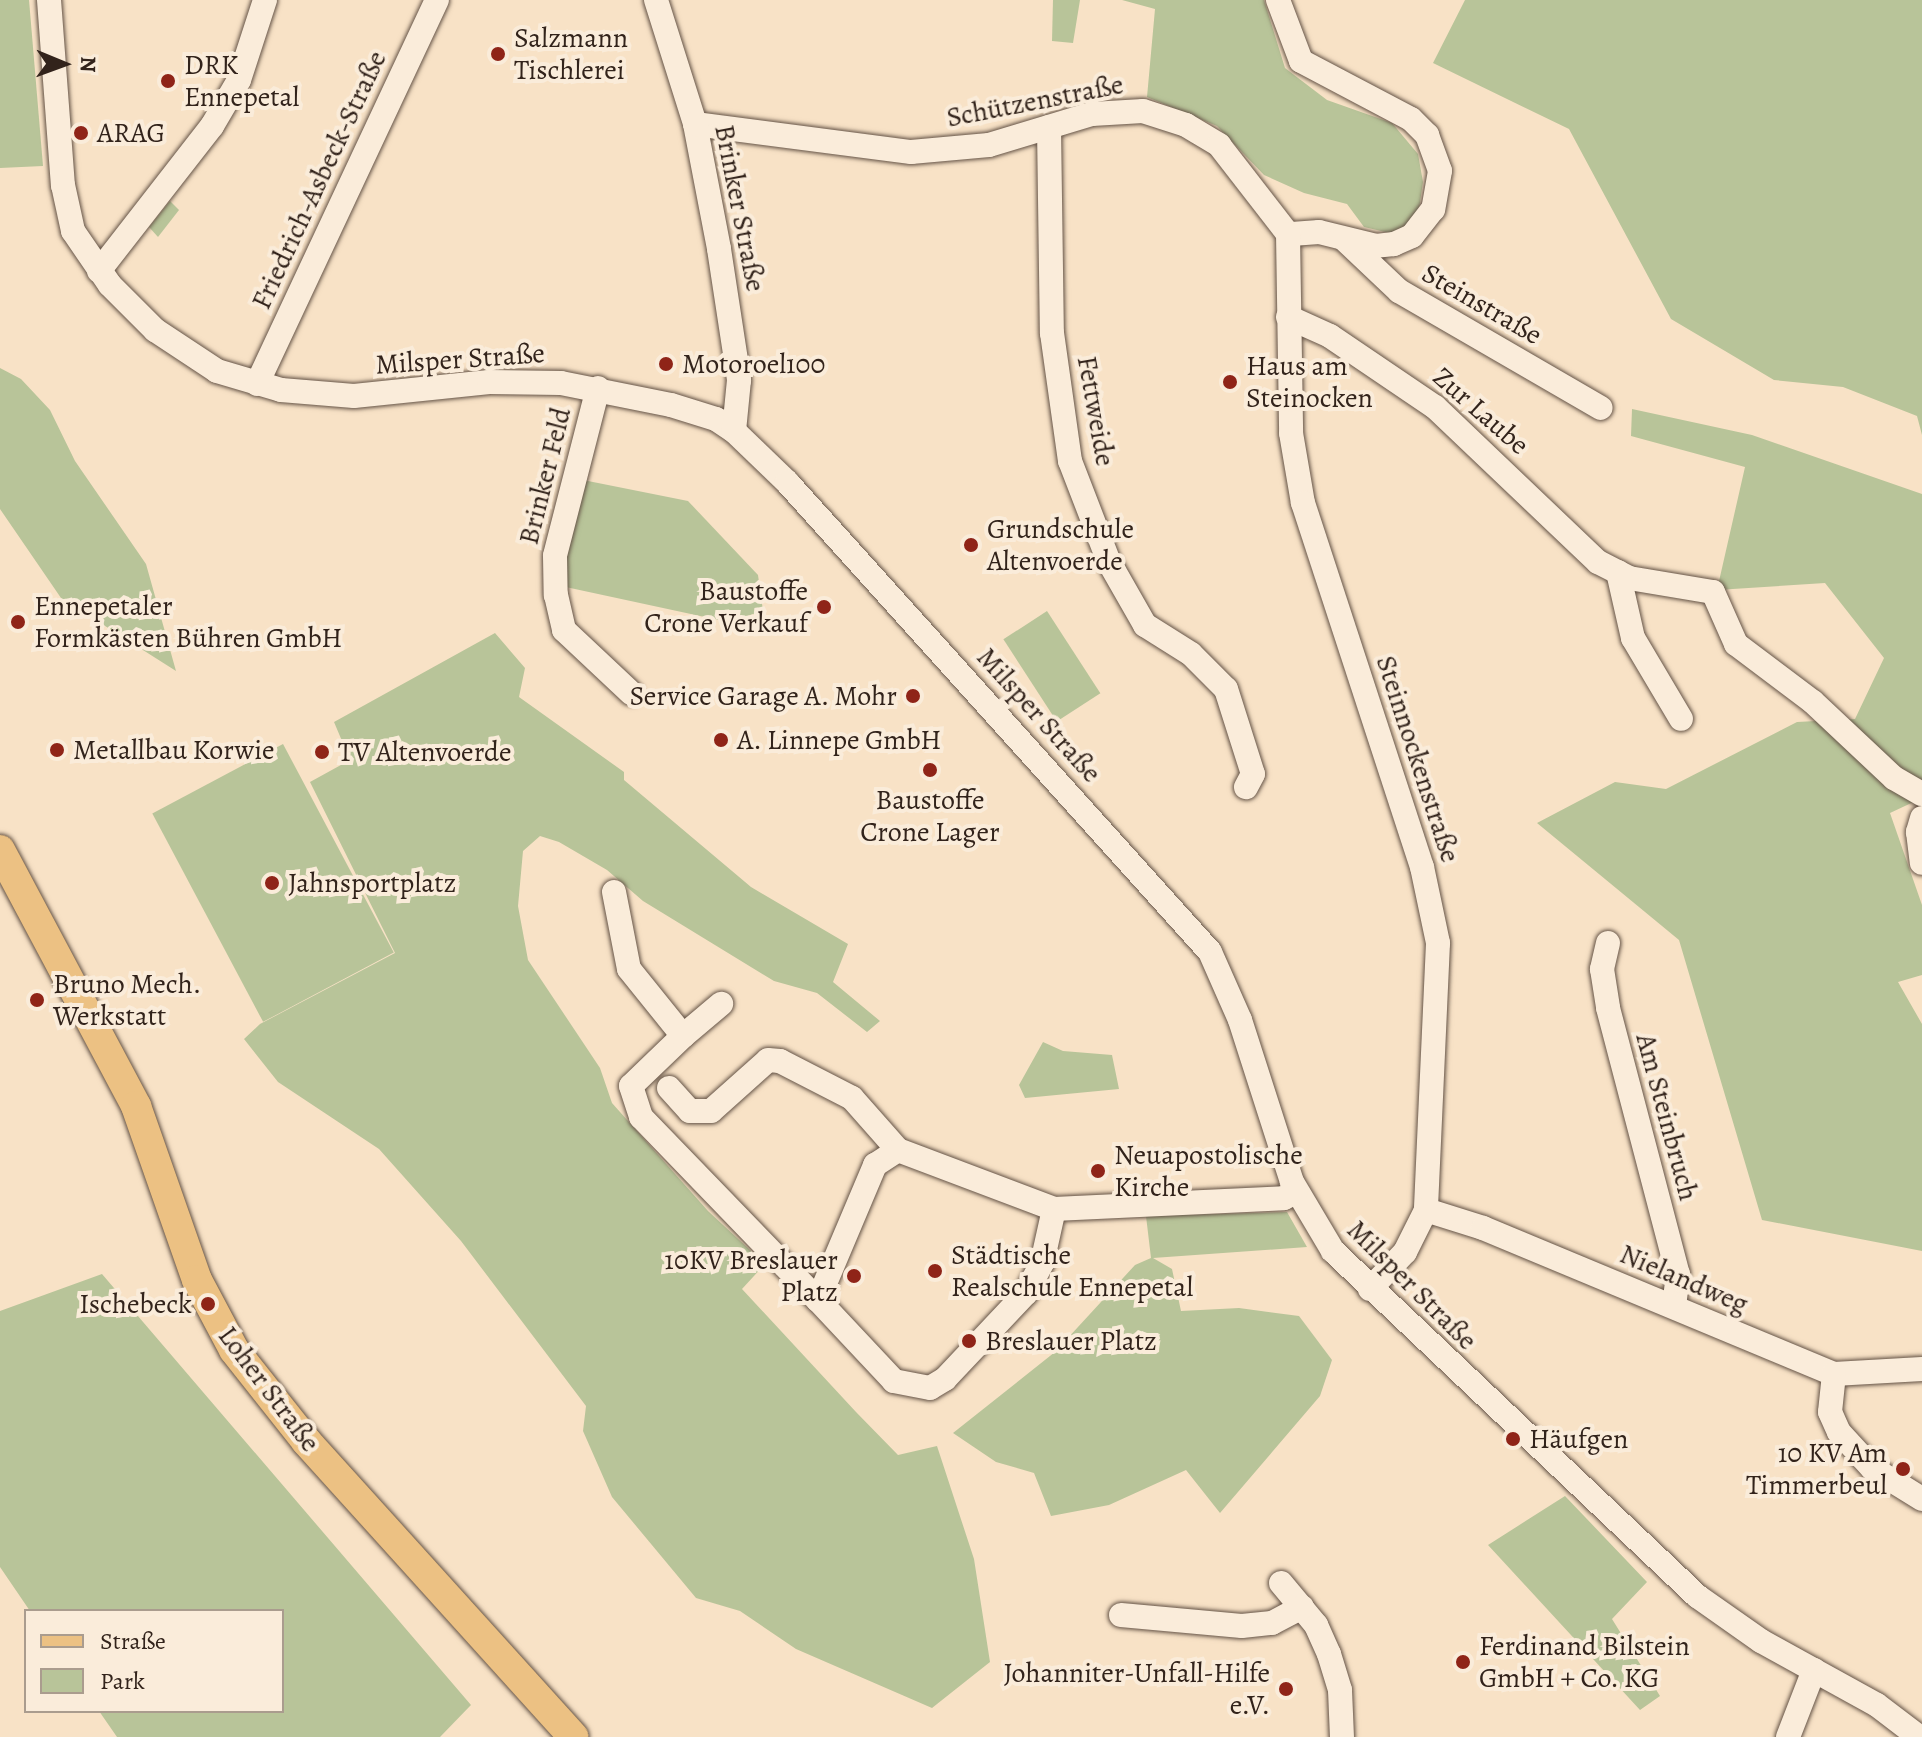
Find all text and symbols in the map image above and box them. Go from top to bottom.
place label: Salzmann Tischlerei [514,21,628,87]
north arrow [24,24,104,104]
street label: Friedrich-Asbeck-Straße [244,45,394,315]
marker: Salzmann Tischlerei [489,45,507,63]
place label: DRK Ennepetal [184,48,299,114]
text: N [73,56,103,73]
street label: Schützenstraße [944,67,1126,135]
marker: DRK Ennepetal [159,72,177,90]
place label: ARAG [97,116,165,150]
street label: Brinker Straße [707,122,773,294]
marker: ARAG [72,124,90,142]
street label: Steinstraße [1416,256,1548,352]
street label: Milsper Straße [374,336,546,382]
place label: Motoroel100 [682,347,825,381]
place label: Haus am Steinocken [1246,349,1373,415]
street label: Fettweide [1070,353,1122,469]
marker: Motoroel100 [657,355,675,373]
street label: Zur Laube [1426,360,1536,462]
marker: Haus am Steinocken [1221,373,1239,391]
street label: Brinker Feld [512,404,578,548]
place label: Grundschule Altenvoerde [987,512,1134,578]
marker: Grundschule Altenvoerde [962,536,980,554]
place label: Baustoffe Crone Verkauf [644,574,808,640]
place label: Ennepetaler Formkästen Bühren GmbH [34,589,342,655]
marker: Baustoffe Crone Verkauf [815,598,833,616]
marker: Ennepetaler Formkästen Bühren GmbH [9,613,27,631]
street label: Milsper Straße [970,641,1108,789]
street label: Steinnockenstraße [1369,651,1467,867]
place label: Service Garage A. Mohr [629,679,897,713]
marker: Service Garage A. Mohr [904,687,922,705]
place label: A. Linnepe GmbH [737,723,942,757]
marker: A. Linnepe GmbH [712,731,730,749]
place label: Metallbau Korwie [73,733,275,767]
place label: TV Altenvoerde [338,735,512,769]
marker: Metallbau Korwie [48,741,66,759]
marker: TV Altenvoerde [313,743,331,761]
marker: Baustoffe Crone Lager [921,761,939,779]
place label: Baustoffe Crone Lager [860,783,1000,849]
place label: Jahnsportplatz [288,866,456,900]
marker: Jahnsportplatz [263,874,281,892]
place label: Bruno Mech. Werkstatt [53,967,201,1033]
marker: Bruno Mech. Werkstatt [28,991,46,1009]
street label: Am Steinbruch [1629,1030,1705,1204]
place label: Neuapostolische Kirche [1114,1138,1303,1204]
marker: Neuapostolische Kirche [1089,1162,1107,1180]
street label: Milsper Straße [1340,1213,1484,1357]
street label: Nielandweg [1615,1237,1753,1321]
place label: Städtische Realschule Ennepetal [951,1238,1193,1304]
place label: 10KV Breslauer Platz [664,1243,838,1309]
marker: Städtische Realschule Ennepetal [926,1262,944,1280]
marker: 10KV Breslauer Platz [845,1267,863,1285]
place label: Ischebeck [79,1287,192,1321]
marker: Ischebeck [199,1295,217,1313]
street label: Loher Straße [211,1320,327,1458]
place label: Breslauer Platz [985,1324,1157,1358]
marker: Breslauer Platz [960,1332,978,1350]
place label: Häufgen [1529,1422,1628,1456]
marker: Häufgen [1504,1430,1522,1448]
place label: 10 KV Am Timmerbeul [1746,1436,1887,1502]
marker: 10 KV Am Timmerbeul [1894,1460,1912,1478]
legend [24,1609,284,1713]
text: Straße [100,1625,166,1657]
place label: Ferdinand Bilstein GmbH + Co. KG [1479,1629,1690,1695]
marker: Ferdinand Bilstein GmbH + Co. KG [1454,1653,1472,1671]
place label: Johanniter-Unfall-Hilfe e.V. [1004,1656,1270,1722]
text: Park [100,1665,145,1697]
marker: Johanniter-Unfall-Hilfe e.V. [1277,1680,1295,1698]

